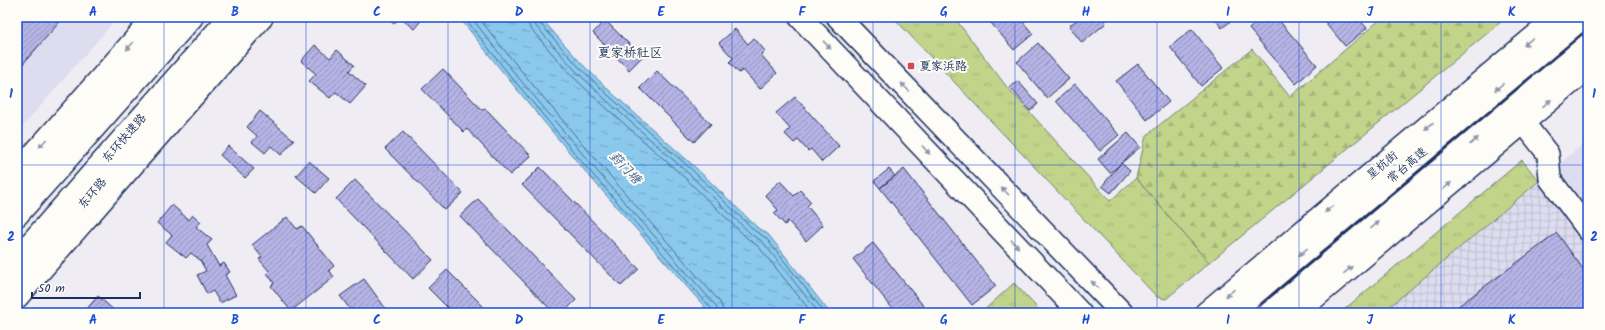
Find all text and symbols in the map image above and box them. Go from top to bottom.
text: A [89,2,97,23]
text: B [231,2,239,23]
text: C [373,2,381,23]
text: D [515,2,524,23]
text: E [657,2,665,23]
text: F [798,2,806,23]
text: G [940,2,948,23]
text: H [1082,2,1091,23]
text: I [1226,2,1230,23]
text: J [1367,2,1374,23]
text: K [1508,2,1516,23]
one-way arrow [1523,38,1534,47]
one-way arrow [822,40,832,50]
one-way arrow [125,41,134,51]
district label: 夏家桥社区 [597,43,663,64]
place label: 夏家浜路 [919,57,967,76]
marker: 夏家浜路 [906,61,916,71]
one-way arrow [900,82,910,92]
one-way arrow [1494,83,1505,92]
text: 1 [9,84,13,105]
text: 1 [1592,84,1596,105]
one-way arrow [1541,98,1552,107]
street label: 东环快速路 [98,109,151,167]
one-way arrow [1424,121,1434,130]
one-way arrow [1469,137,1480,146]
one-way arrow [39,138,48,149]
street label: 常台高速 [1383,143,1432,188]
one-way arrow [921,145,931,155]
water label: 葑门塘 [604,147,647,191]
street label: 星杭街 [1362,147,1402,184]
street label: 东环路 [73,174,111,213]
one-way arrow [1442,182,1453,191]
one-way arrow [1000,186,1010,196]
one-way arrow [1324,205,1335,214]
one-way arrow [1370,220,1380,229]
text: 2 [7,227,15,248]
text: 2 [1590,227,1598,248]
one-way arrow [1011,239,1020,249]
one-way arrow [1298,247,1309,256]
one-way arrow [1342,265,1353,274]
scale bar [32,274,140,300]
text: 50 m [38,279,65,298]
one-way arrow [1090,280,1099,290]
one-way arrow [1224,288,1235,297]
text: A [89,310,97,330]
text: B [231,310,239,330]
text: C [373,310,381,330]
text: D [515,310,524,330]
text: E [657,310,665,330]
text: F [798,310,806,330]
text: G [940,310,948,330]
text: H [1082,310,1091,330]
text: I [1226,310,1230,330]
text: J [1367,310,1374,330]
text: K [1508,310,1516,330]

